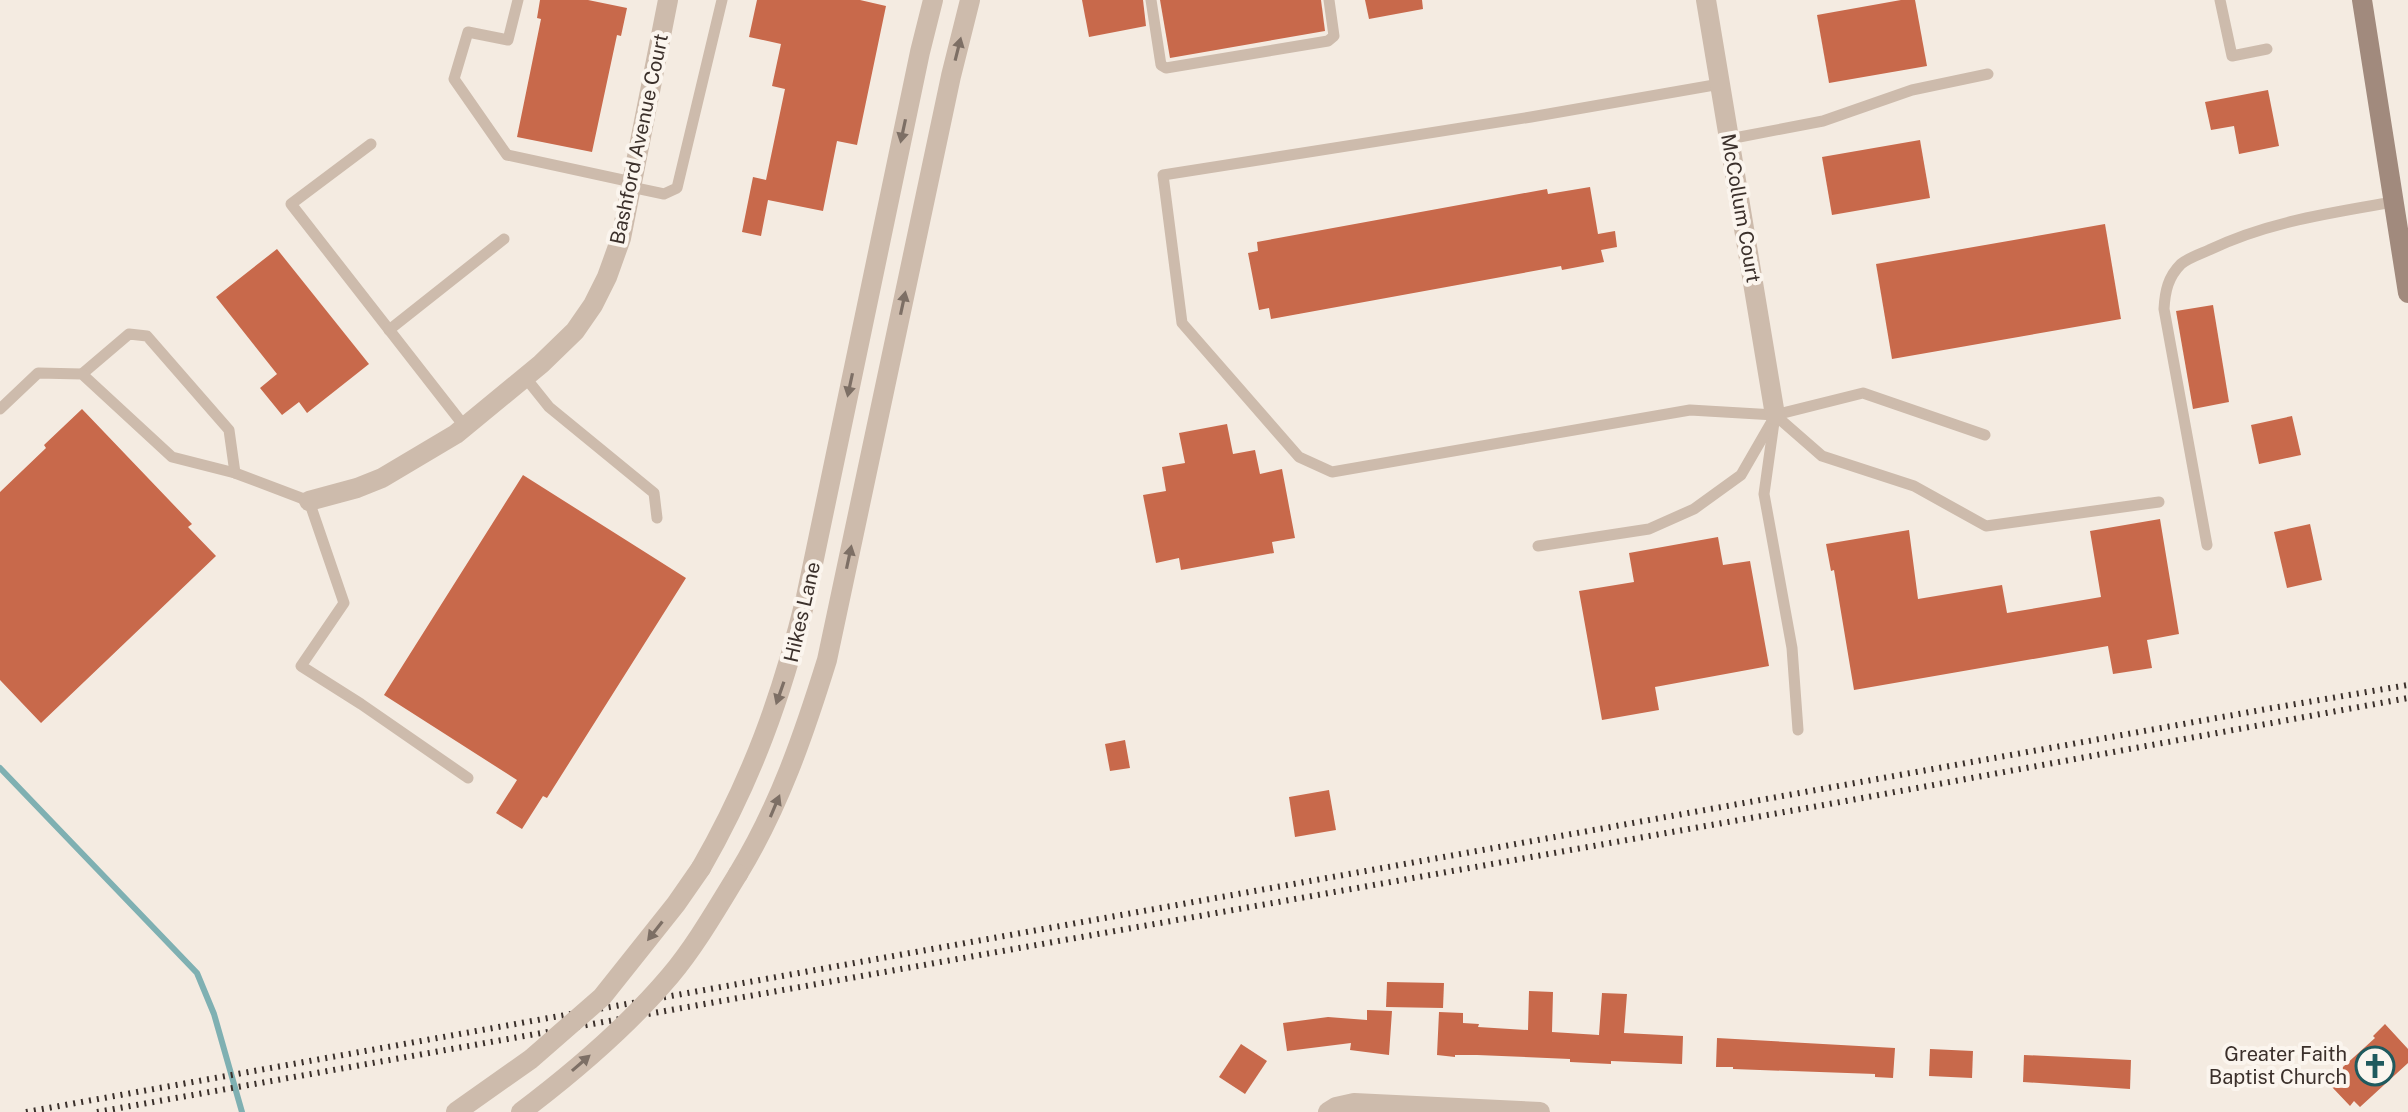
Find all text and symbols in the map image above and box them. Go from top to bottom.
street label: Bashford Avenue Court [605,31,673,247]
one-way arrow [953,36,965,61]
one-way arrow [896,118,909,143]
street label: McCollum Court [1716,132,1766,284]
one-way arrow [897,290,910,315]
one-way arrow [844,373,856,398]
one-way arrow [843,544,856,569]
street label: Hikes Lane [779,559,825,665]
one-way arrow [774,681,786,705]
one-way arrow [768,794,781,817]
one-way arrow [647,921,663,941]
place label: Greater Faith Baptist Church [2209,1042,2347,1089]
church icon: Greater Faith Baptist Church [2354,1045,2396,1087]
one-way arrow [572,1054,591,1072]

